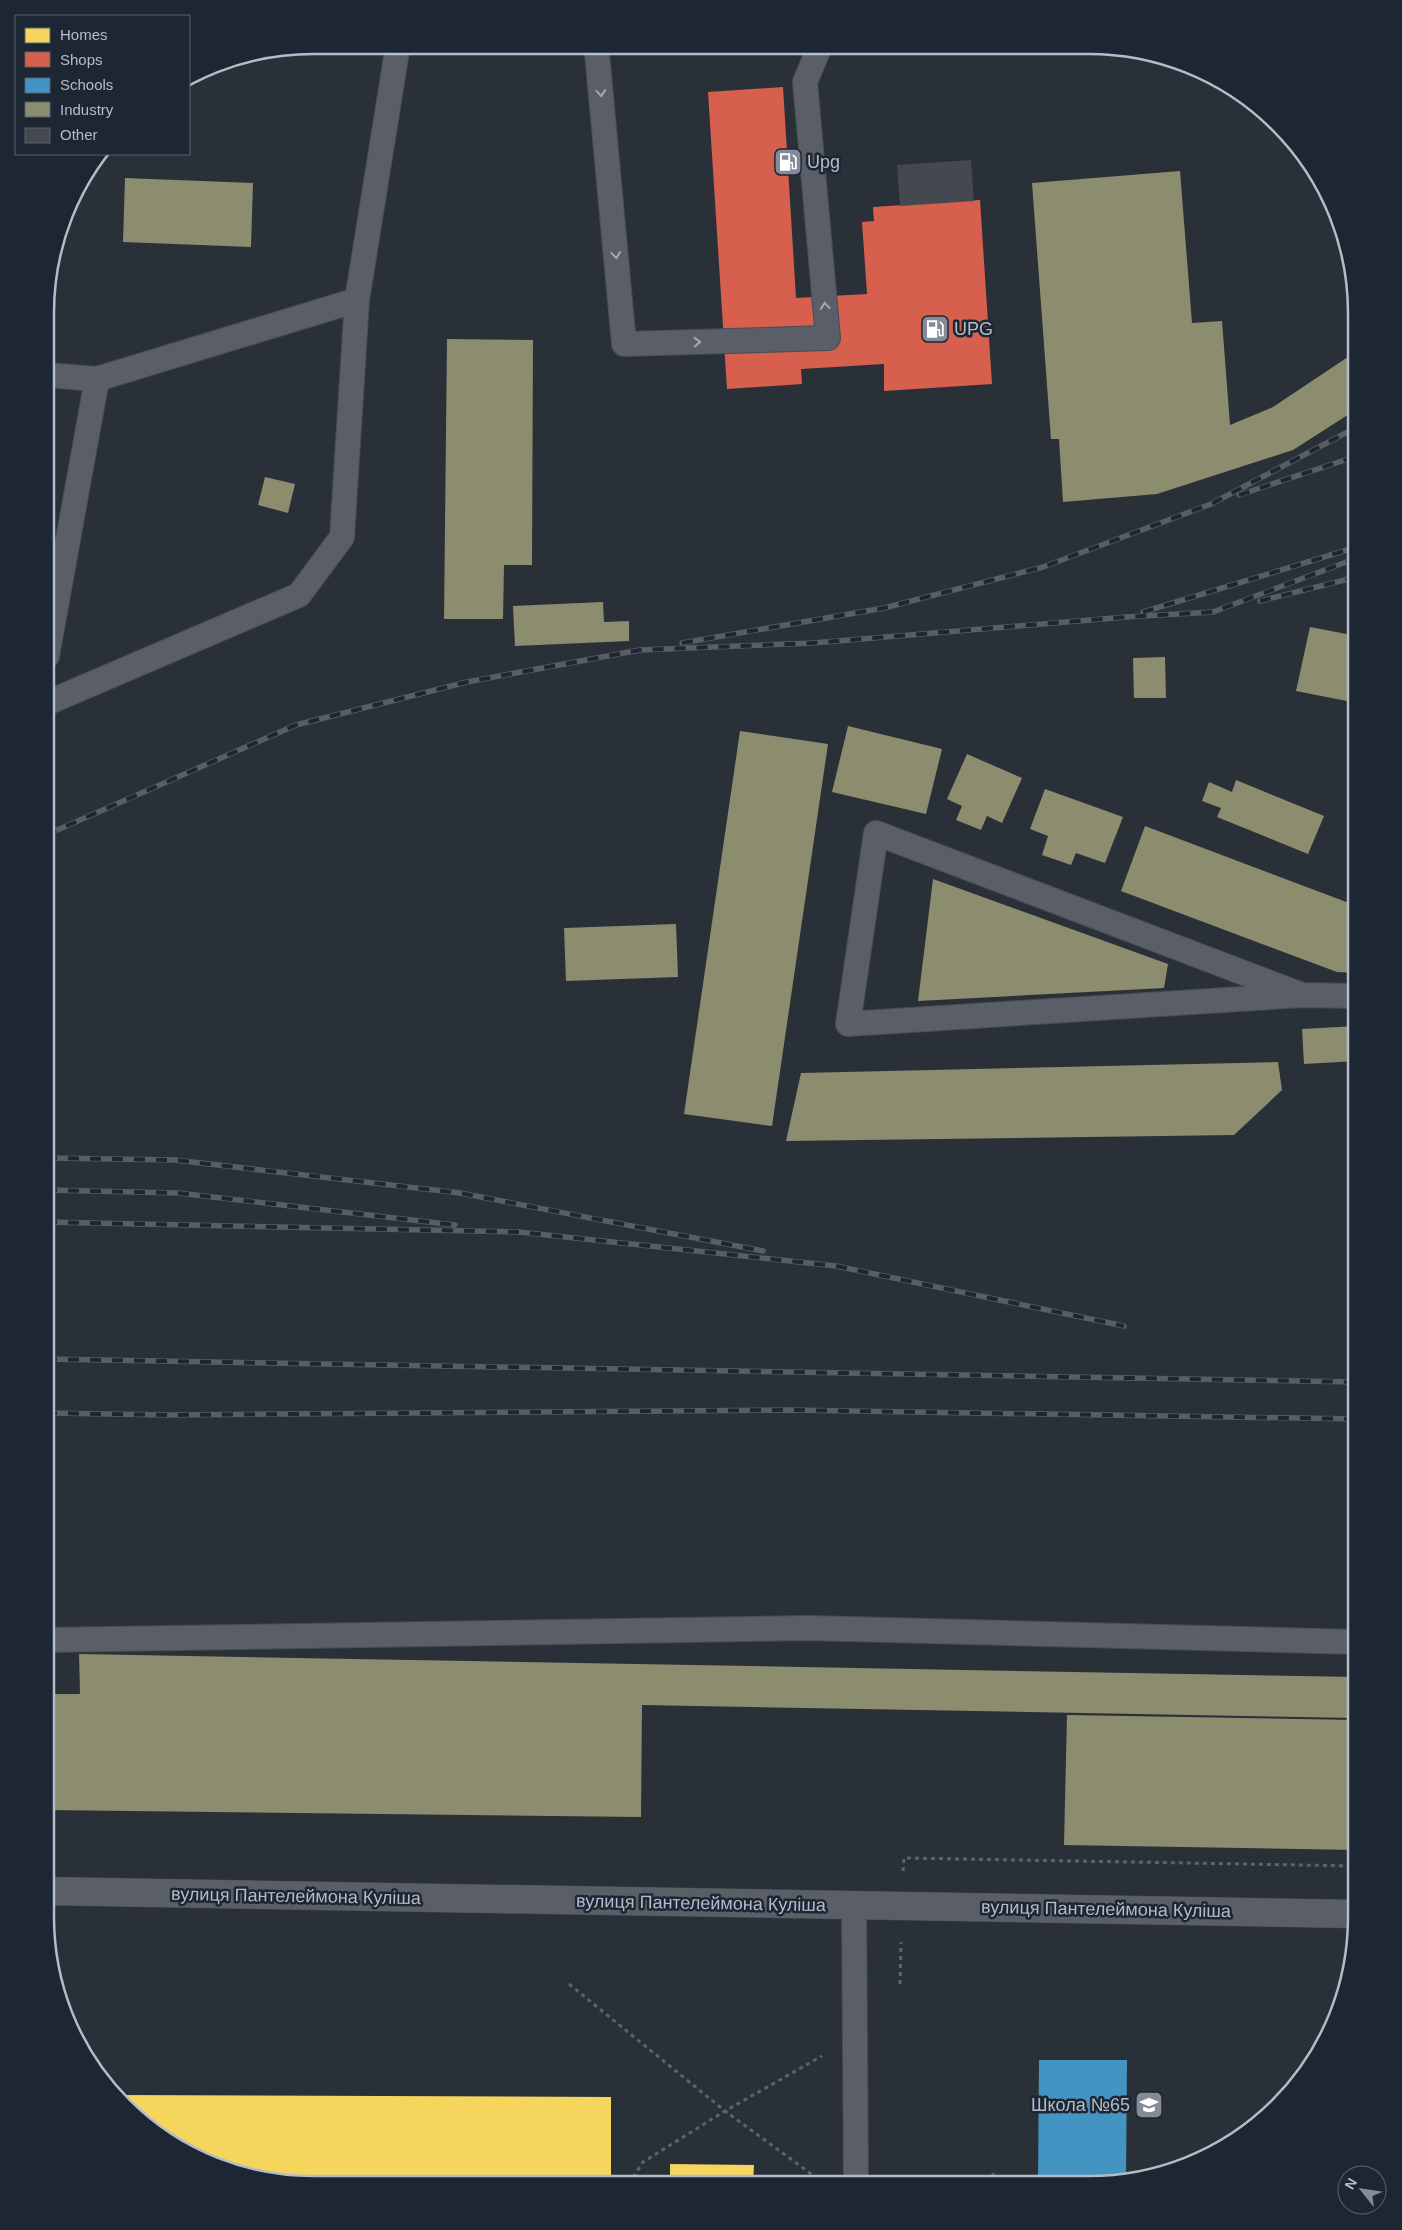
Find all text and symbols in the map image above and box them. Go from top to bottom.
legend [15,15,190,155]
text: Homes [60,26,108,43]
text: Shops [60,51,103,68]
text: Schools [60,76,113,93]
one-way arrow [595,89,606,97]
text: Industry [60,101,114,118]
text: Other [60,126,98,143]
fuel station icon: Upg [773,147,803,177]
place label: Upg [807,152,840,172]
one-way arrow [610,251,621,259]
one-way arrow [820,301,831,309]
fuel station icon: UPG [920,314,950,344]
place label: UPG [954,319,993,339]
one-way arrow [694,336,702,347]
street label: вулиця Пантелеймона Куліша [171,1884,422,1908]
street label: вулиця Пантелеймона Куліша [576,1891,827,1915]
street label: вулиця Пантелеймона Куліша [981,1897,1232,1921]
school or university icon: Школа №65 [1134,2090,1164,2120]
place label: Школа №65 [1031,2095,1130,2115]
north arrow [1337,2165,1387,2215]
text: N [1341,2175,1360,2192]

